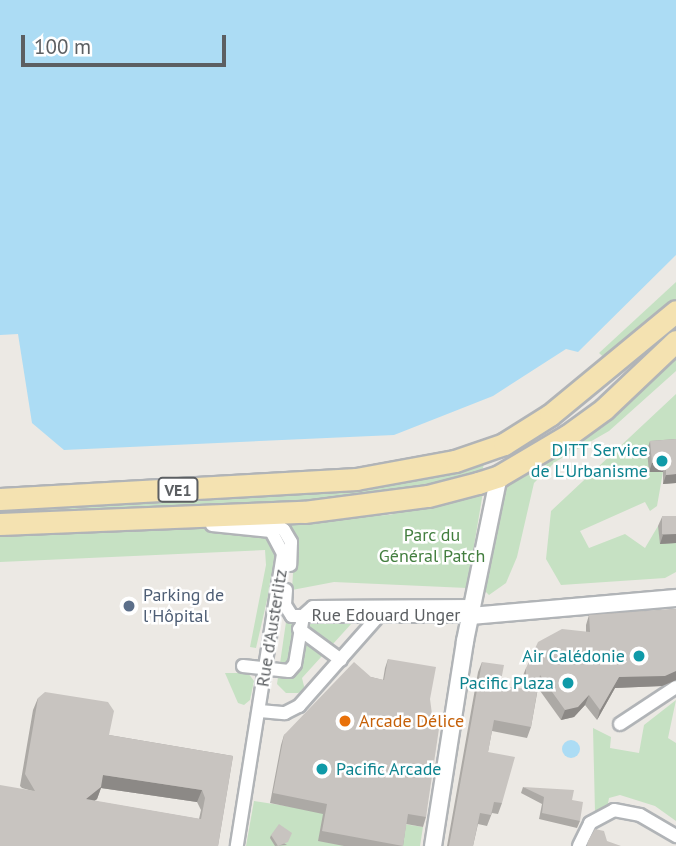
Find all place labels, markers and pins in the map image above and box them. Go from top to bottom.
place label: DITT Service de L'Urbanisme [531,440,648,482]
marker: DITT Service de L'Urbanisme [654,453,670,469]
place label: Parking de l'Hôpital [143,585,224,628]
marker: Parking de l'Hôpital [121,598,137,614]
place label: Air Calédonie [522,645,625,667]
marker: Air Calédonie [631,648,647,664]
place label: Pacific Plaza [459,672,554,694]
marker: Pacific Plaza [560,675,576,691]
place label: Arcade Délice [359,710,464,732]
marker: Arcade Délice [337,713,353,729]
place label: Pacific Arcade [336,758,442,780]
marker: Pacific Arcade [314,761,330,777]

